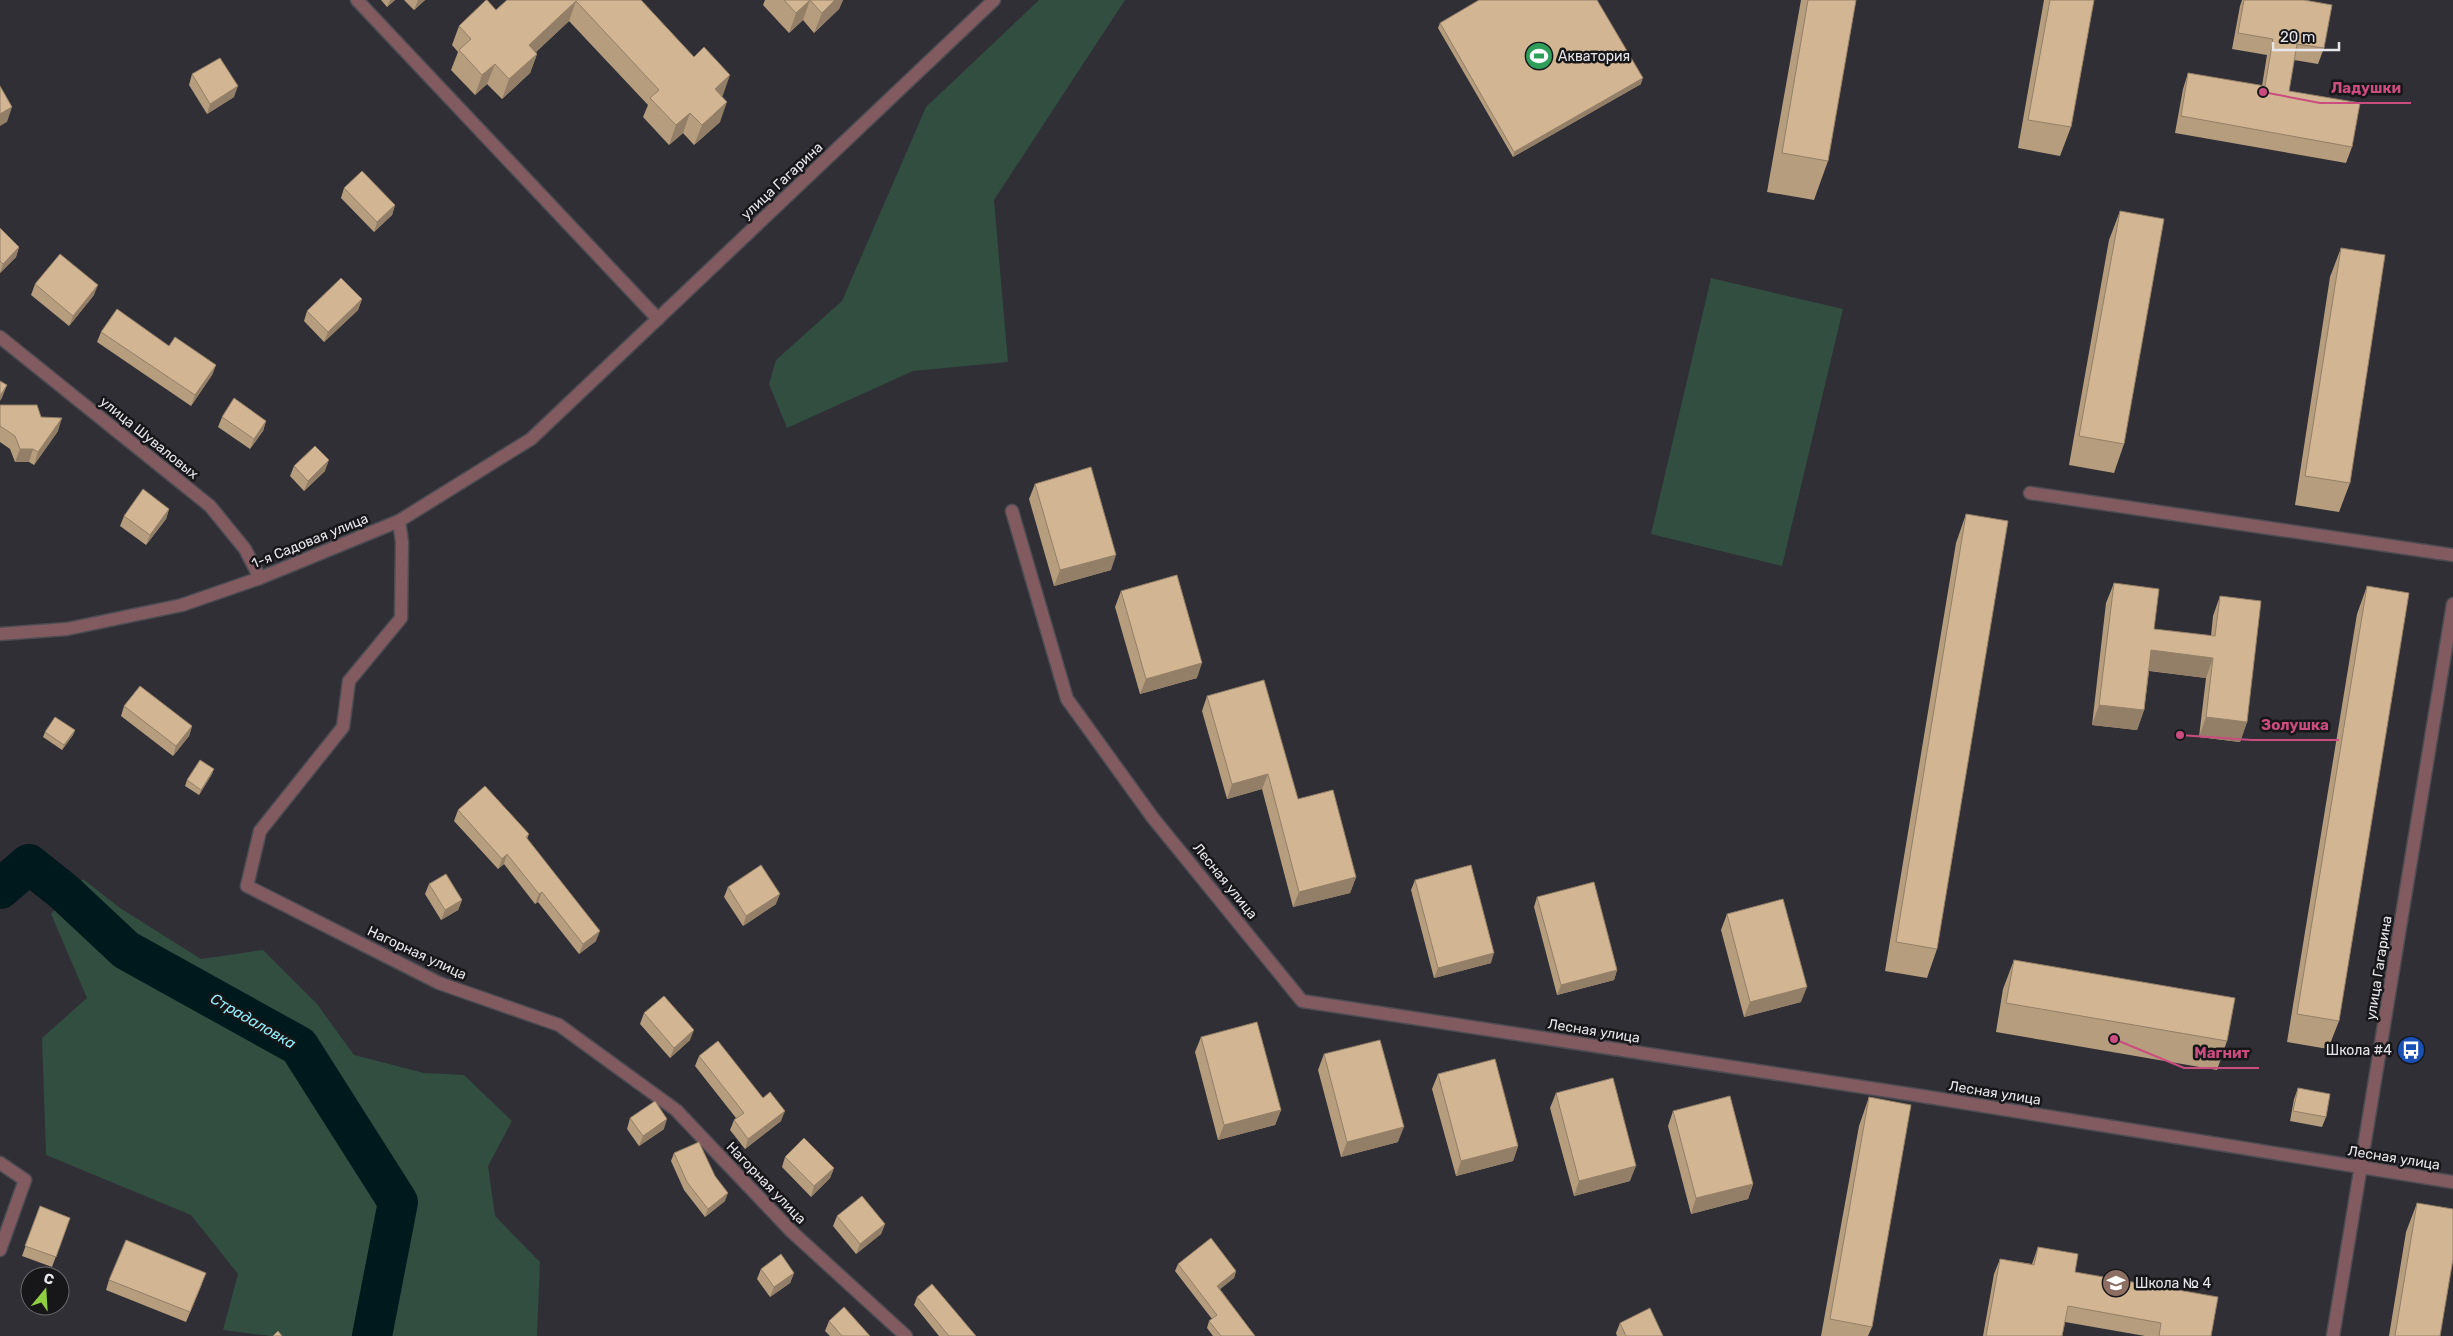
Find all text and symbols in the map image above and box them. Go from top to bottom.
scale bar [2273,20,2339,52]
text: 20 m [2280,28,2315,46]
sports icon: Акватория [1524,41,1554,71]
place label: Акватория [1558,48,1630,65]
callout: Ладушки [2320,73,2411,103]
text: Ладушки [2331,79,2401,97]
street label: улица Гагарина [738,139,826,223]
street label: улица Шуваловых [96,393,202,483]
street label: 1-я Садовая улица [249,510,371,572]
callout: Золушка [2251,710,2339,740]
text: Золушка [2261,716,2329,734]
street label: Лесная улица [1189,840,1261,922]
street label: улица Гагарина [2362,915,2396,1021]
street label: Нагорная улица [365,923,469,983]
water label: Страдаловка [207,989,299,1053]
street label: Лесная улица [1547,1015,1641,1047]
bus stop icon: Школа #4 [2396,1035,2426,1065]
callout: Магнит [2184,1038,2259,1068]
place label: Школа #4 [2326,1042,2392,1059]
text: Магнит [2194,1044,2251,1062]
street label: Лесная улица [1948,1077,2042,1109]
street label: Нагорная улица [723,1138,809,1228]
street label: Лесная улица [2347,1142,2441,1174]
north arrow [20,1266,70,1316]
school or university icon: Школа № 4 [2101,1268,2131,1298]
text: С [42,1270,56,1289]
place label: Школа № 4 [2135,1275,2211,1292]

